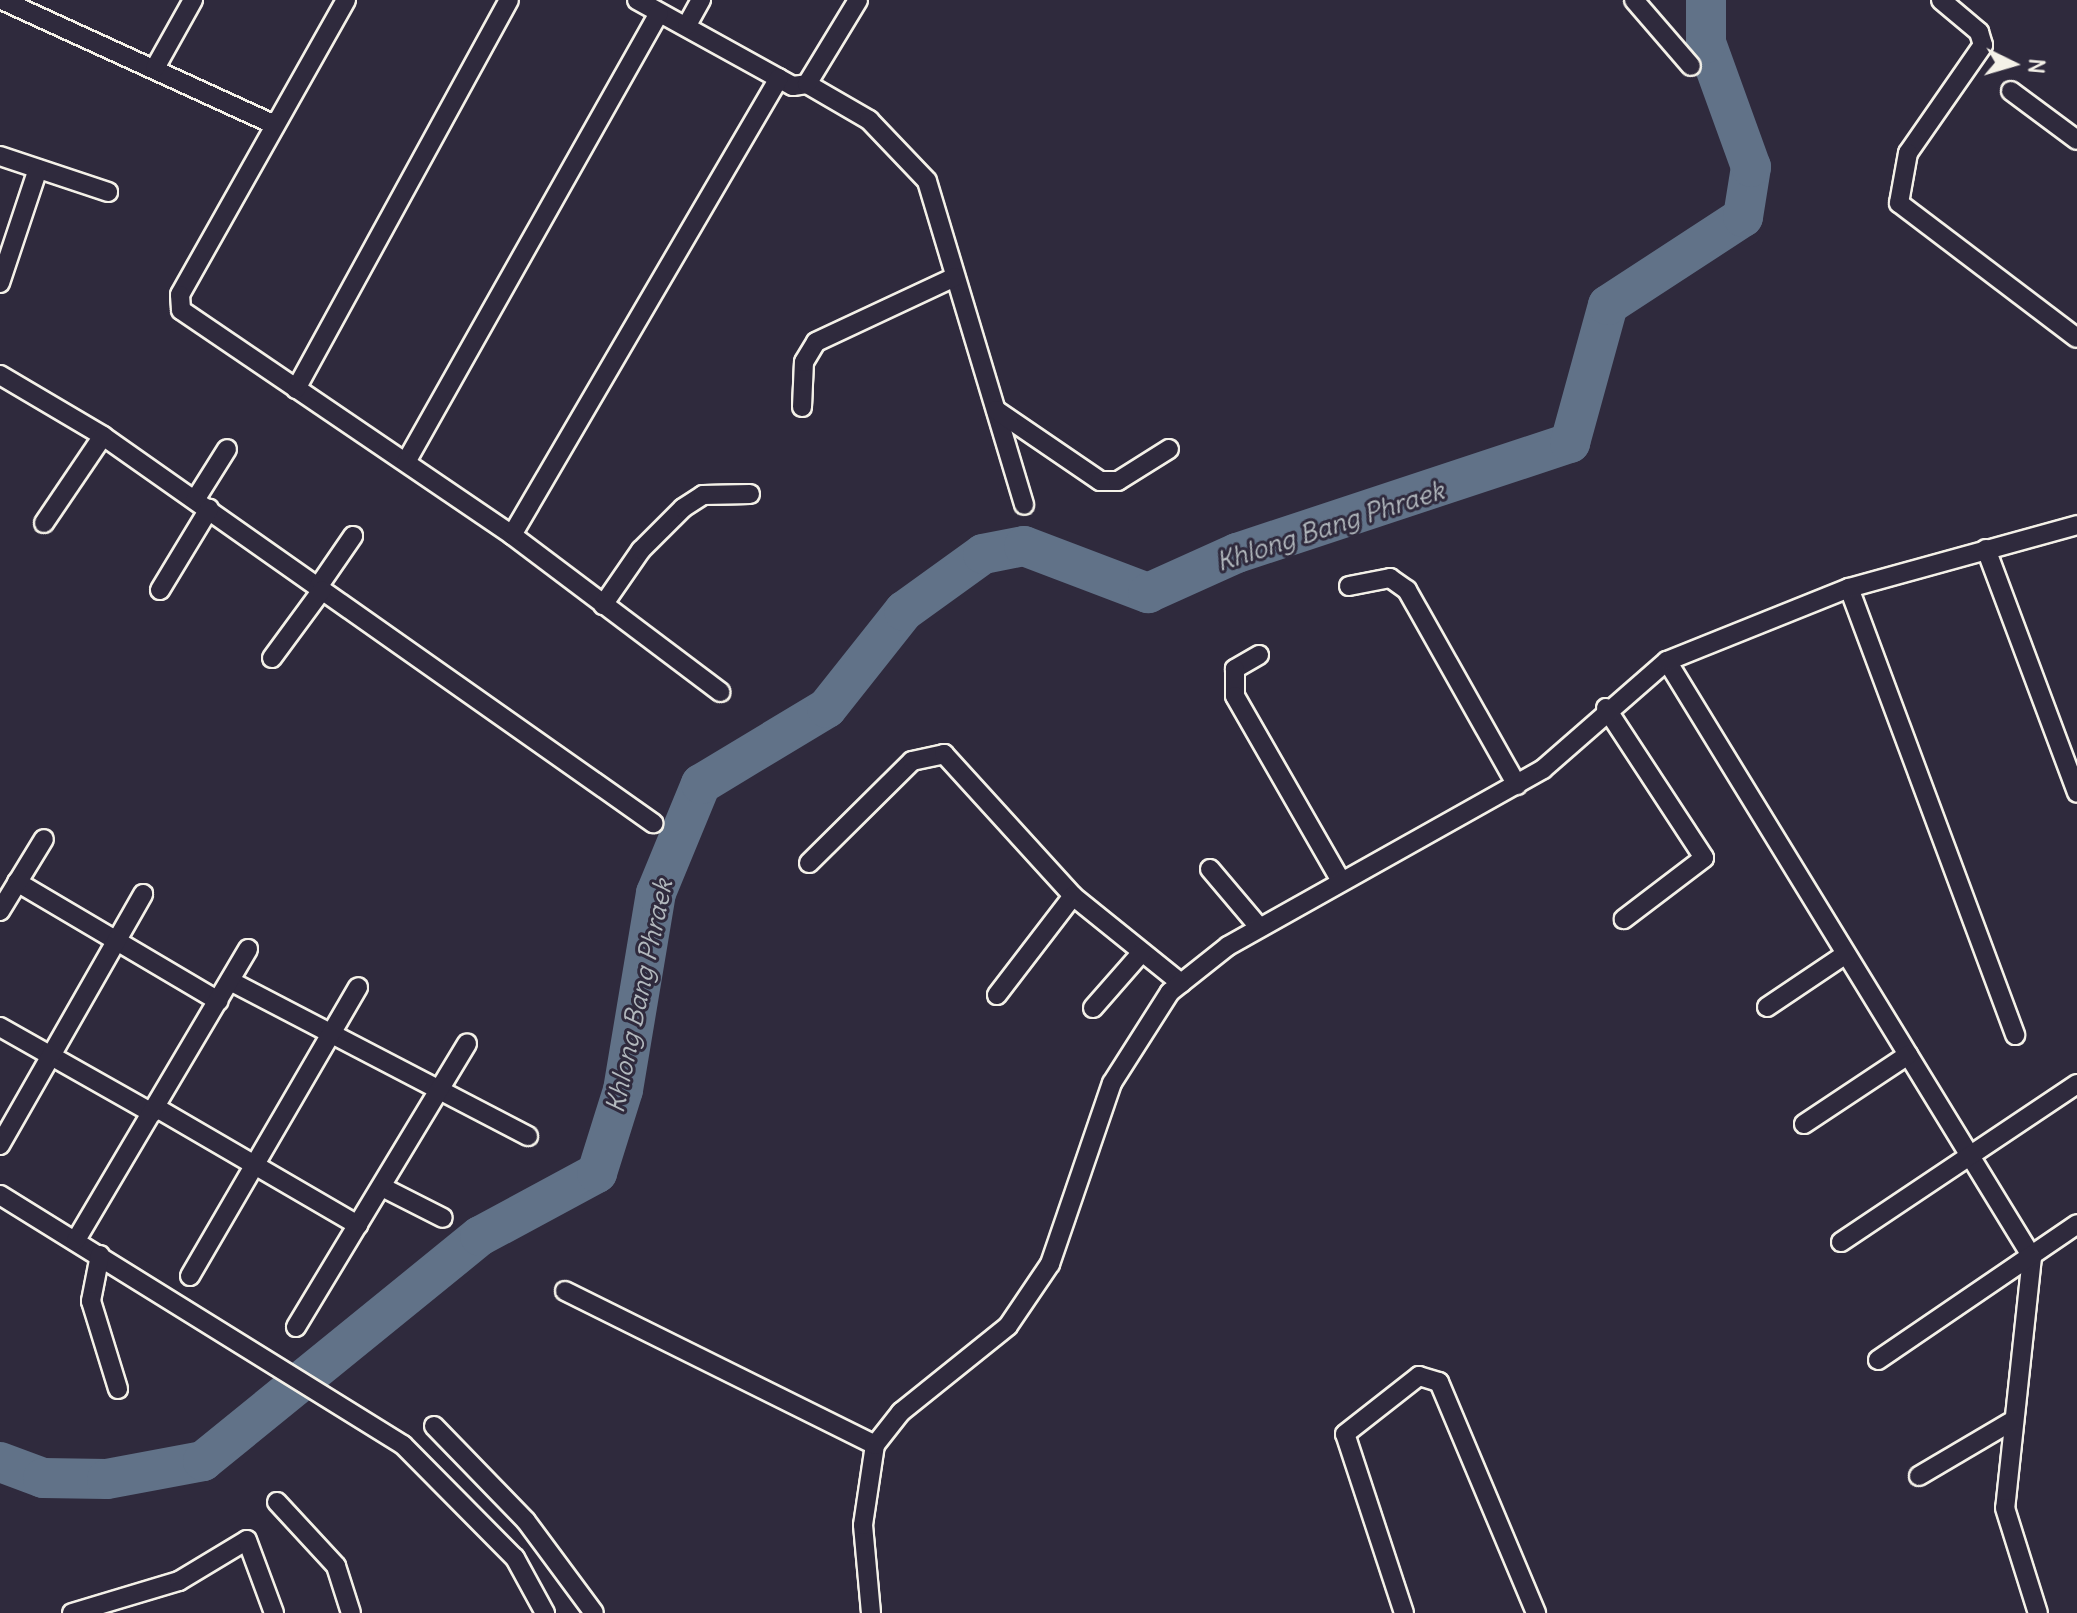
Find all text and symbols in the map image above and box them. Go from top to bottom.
north arrow [1973,24,2053,104]
text: N [2022,57,2052,75]
water label: Khlong Bang Phraek [1212,474,1448,578]
water label: Khlong Bang Phraek [599,876,679,1116]

